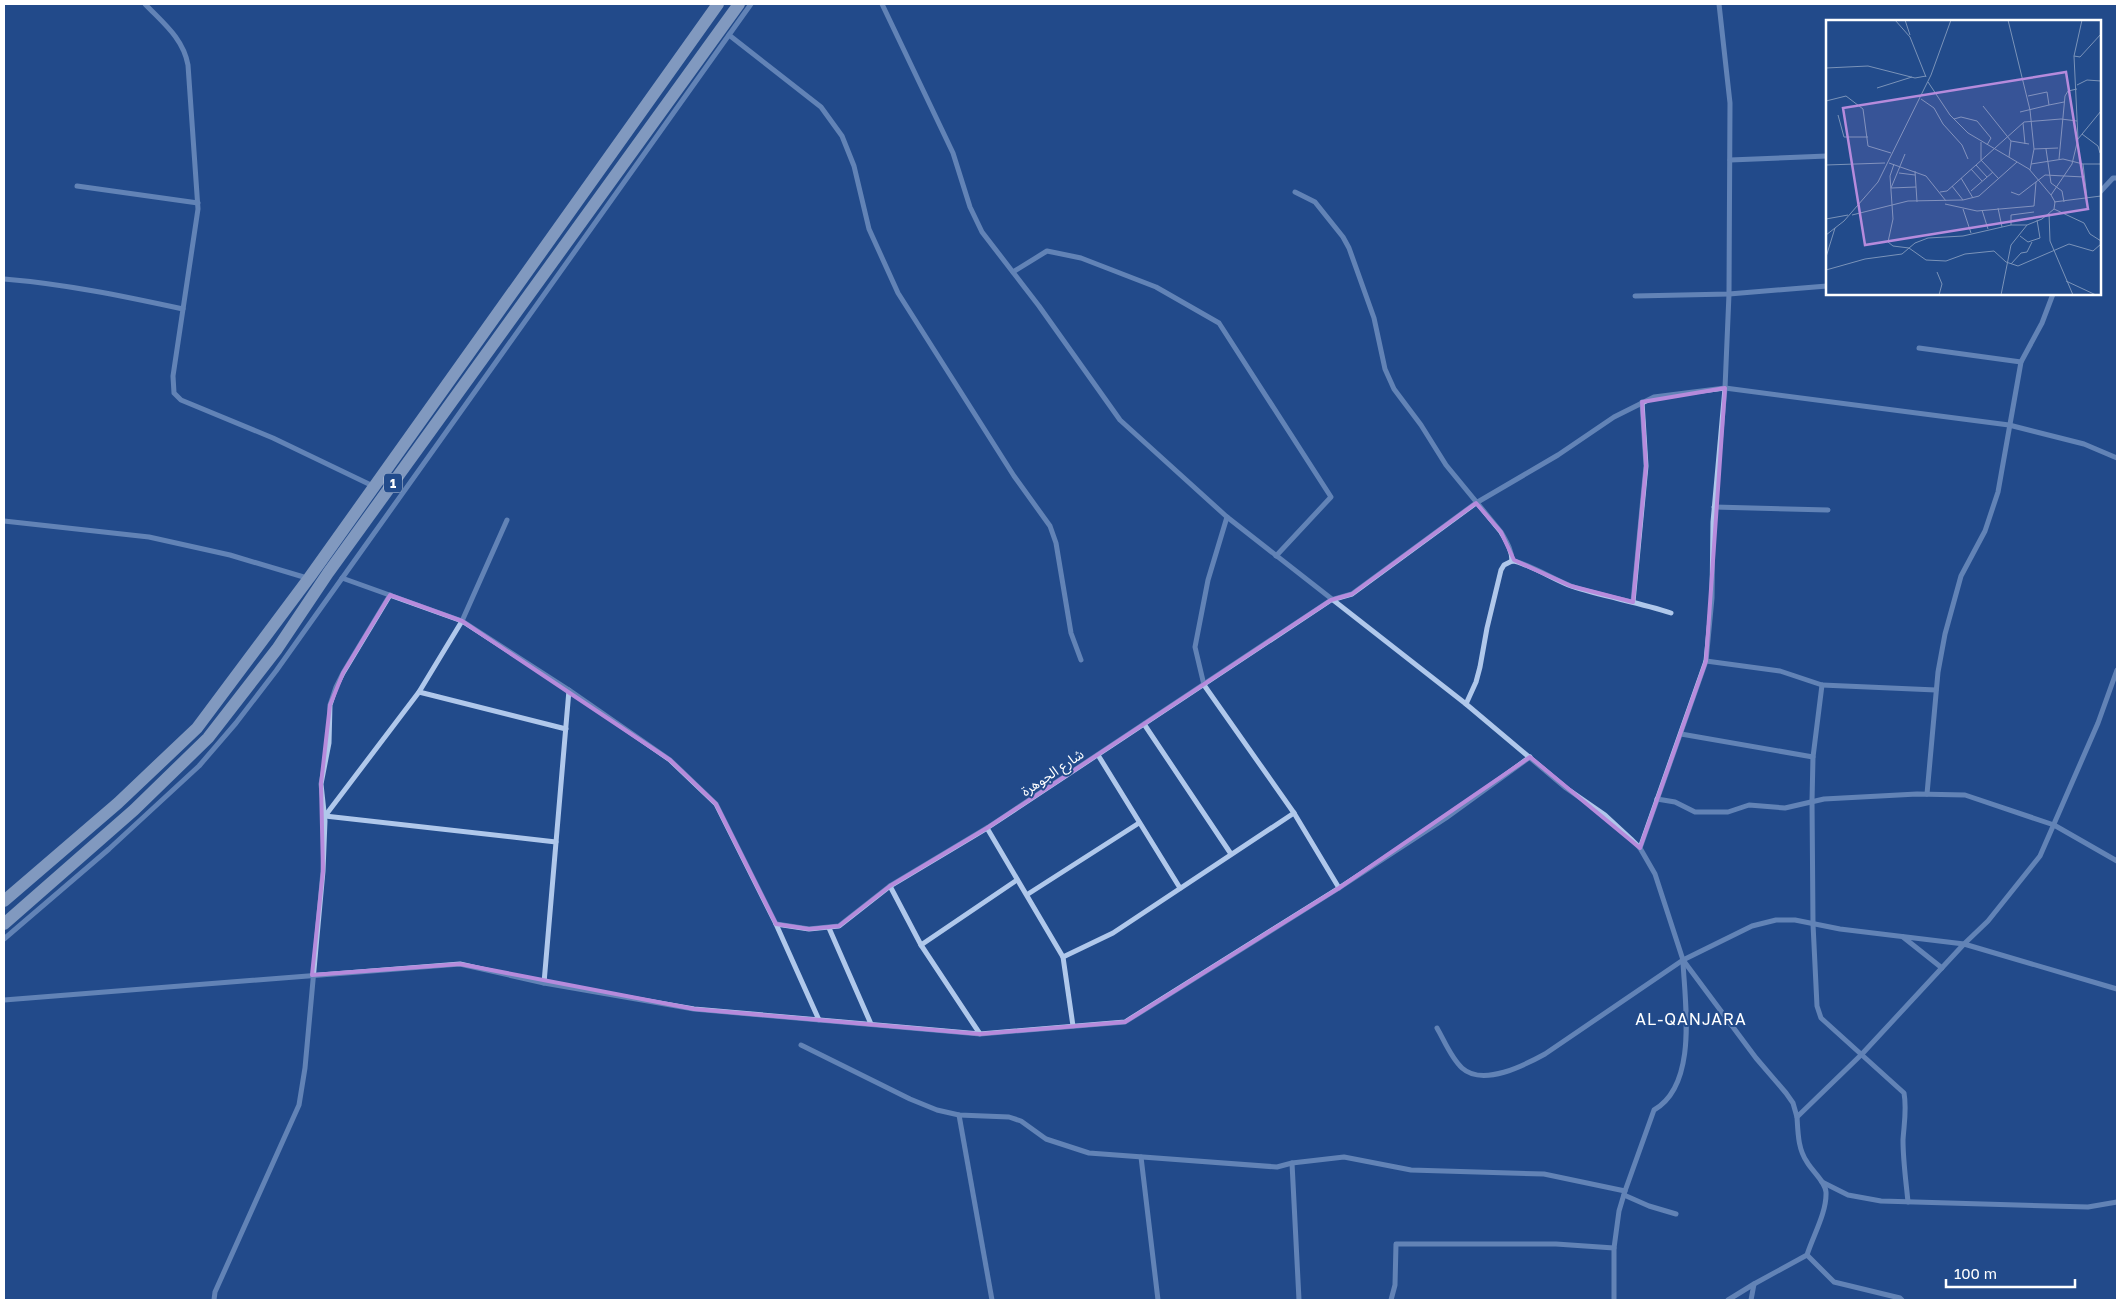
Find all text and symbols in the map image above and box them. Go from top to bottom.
inset map [1826,20,2101,295]
road number: 1 [384,473,402,492]
street label: شارع الجوهرة [1017,745,1088,802]
district label: AL-QANJARA [1635,1009,1747,1029]
scale bar [1946,1256,2075,1288]
text: 100 m [1954,1264,1997,1282]

